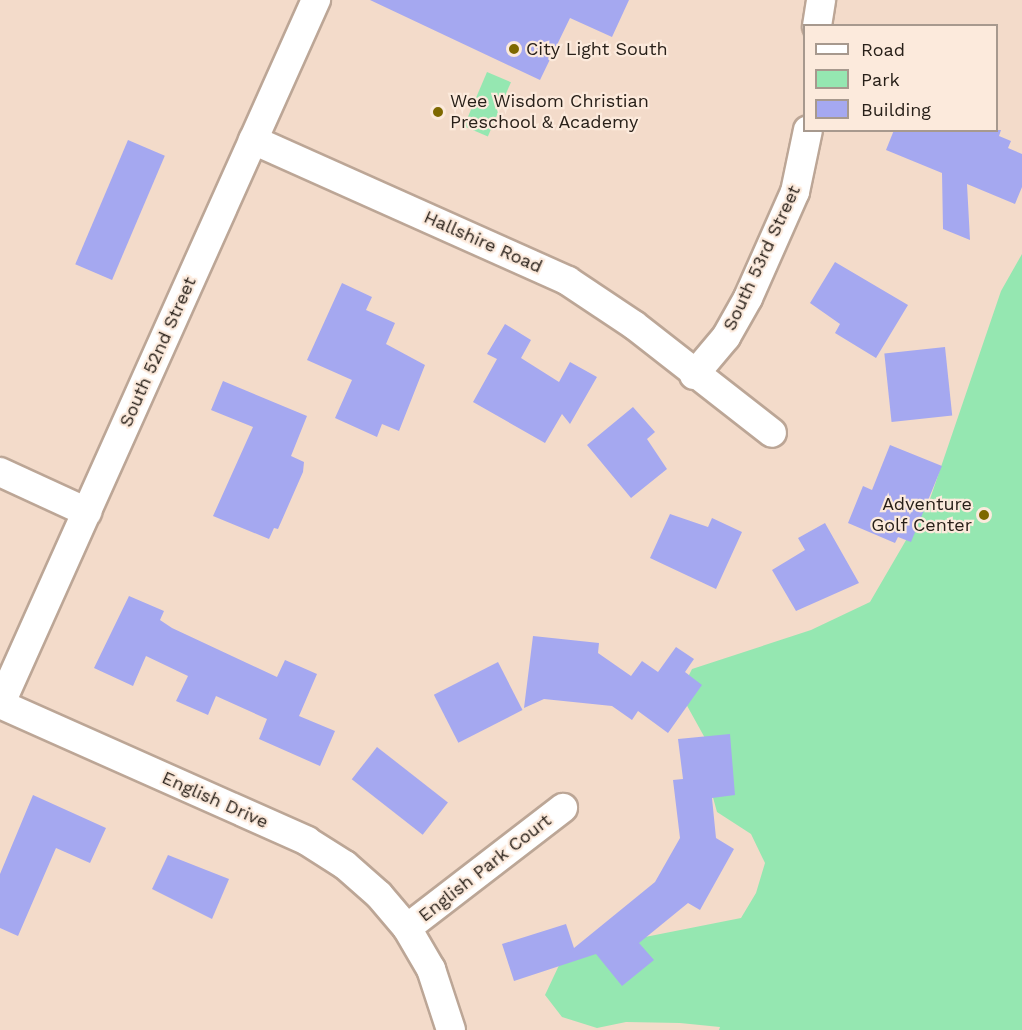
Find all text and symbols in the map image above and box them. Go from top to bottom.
legend [803,24,998,132]
place label: City Light South [526,38,668,60]
text: Road [861,39,905,60]
marker: City Light South [507,42,521,56]
text: Park [861,69,900,90]
place label: Wee Wisdom Christian Preschool & Academy [450,91,649,134]
text: Building [861,99,931,120]
marker: Wee Wisdom Christian Preschool & Academy [431,105,445,119]
street label: South 53rd Street [719,182,805,334]
street label: Hallshire Road [420,206,546,278]
street label: South 52nd Street [115,274,201,430]
place label: Adventure Golf Center [870,494,972,536]
marker: Adventure Golf Center [977,508,991,522]
street label: English Drive [159,767,271,833]
street label: English Park Court [414,809,556,927]

